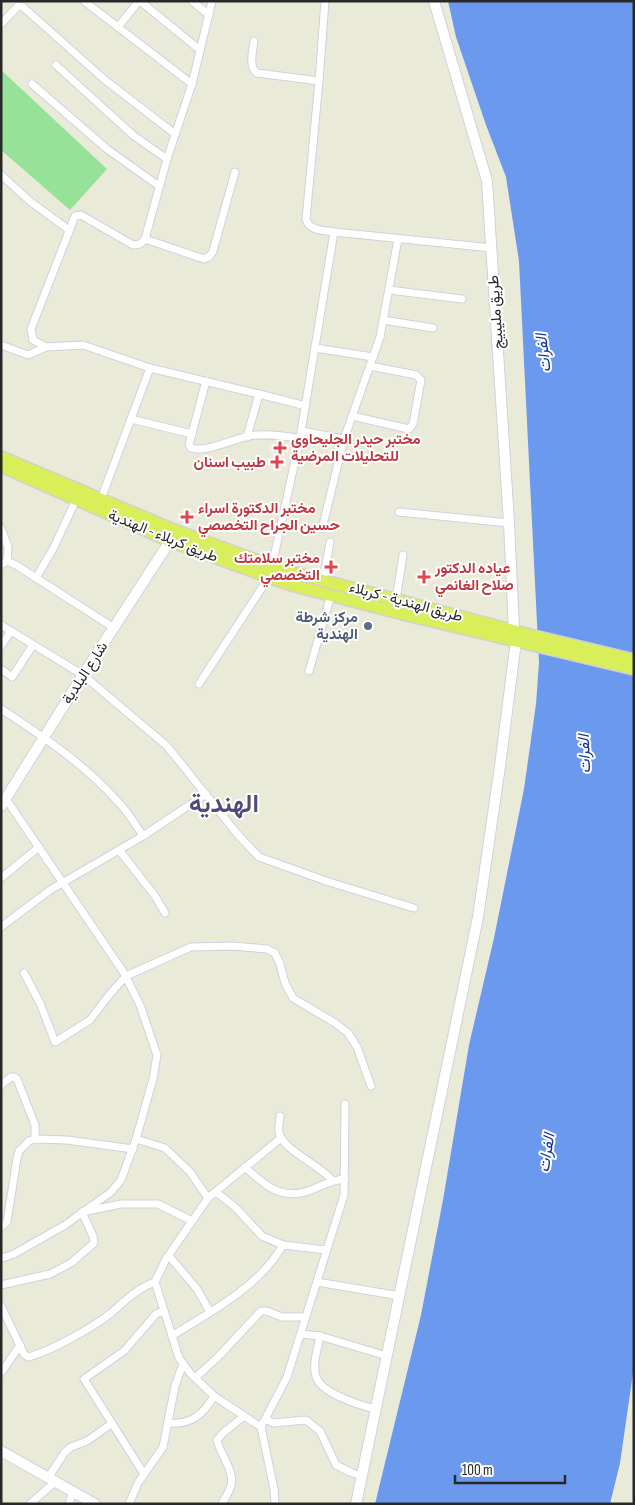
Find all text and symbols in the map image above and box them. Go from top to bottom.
street label: طريق مليبيج [484,274,509,350]
water label: الفرات [532,330,556,374]
place label: مختبر حيدر الجليحاوي للتحليلات المرضية [291,430,421,466]
marker: مختبر حيدر الجليحاوي للتحليلات المرضية [273,441,287,455]
place label: طبيب اسنان [194,453,266,472]
marker: طبيب اسنان [270,455,284,469]
place label: مختبر الدكتورة اسراء حسين الجراح التخصصي [198,499,340,538]
street label: طريق كربلاء - الهندية [105,505,221,567]
marker: مختبر الدكتورة اسراء حسين الجراح التخصصي [180,510,194,524]
place label: مختبر سلامتك التخصصي [234,549,320,588]
place label: عياده الدكتور صلاح الغانمي [434,559,514,598]
marker: مختبر سلامتك التخصصي [324,560,338,574]
marker: عياده الدكتور صلاح الغانمي [417,570,431,584]
street label: طريق الهندية - كربلاء [347,578,465,626]
place label: مركز شرطة الهندية [296,608,358,644]
marker: مركز شرطة الهندية [362,620,374,632]
street label: شارع البلدية [58,638,113,708]
water label: الفرات [575,732,595,774]
district label: الهندية [189,789,259,820]
water label: الفرات [535,1130,560,1174]
scale bar [455,1452,565,1484]
text: 100 m [462,1461,493,1480]

